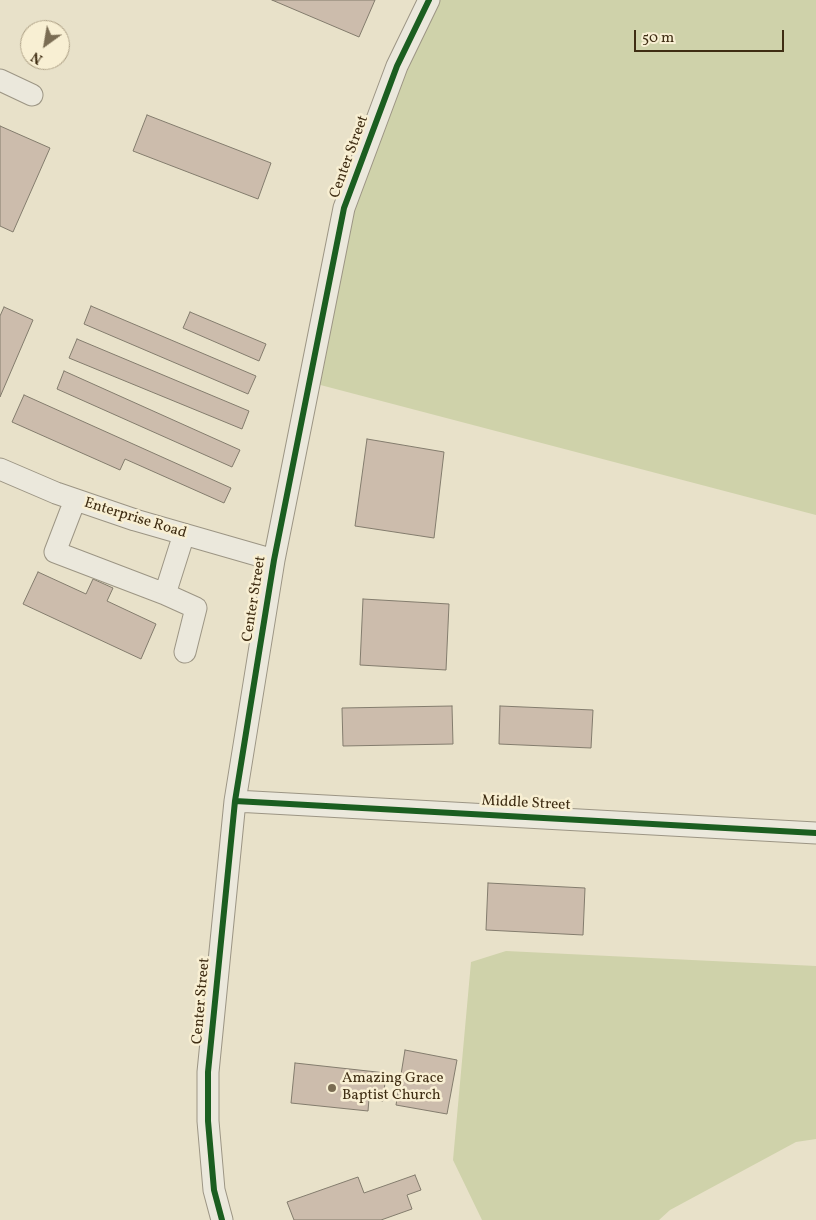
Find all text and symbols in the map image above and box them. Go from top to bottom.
north arrow [20,20,70,70]
scale bar [636,20,786,52]
text: 50 m [642,28,674,49]
text: N [28,47,47,68]
street label: Center Street [327,113,373,201]
street label: Enterprise Road [82,495,188,543]
street label: Center Street [239,555,271,643]
street label: Middle Street [481,793,571,815]
street label: Center Street [189,957,215,1045]
place label: Amazing Grace Baptist Church [342,1070,443,1105]
marker: Amazing Grace Baptist Church [326,1082,338,1094]

